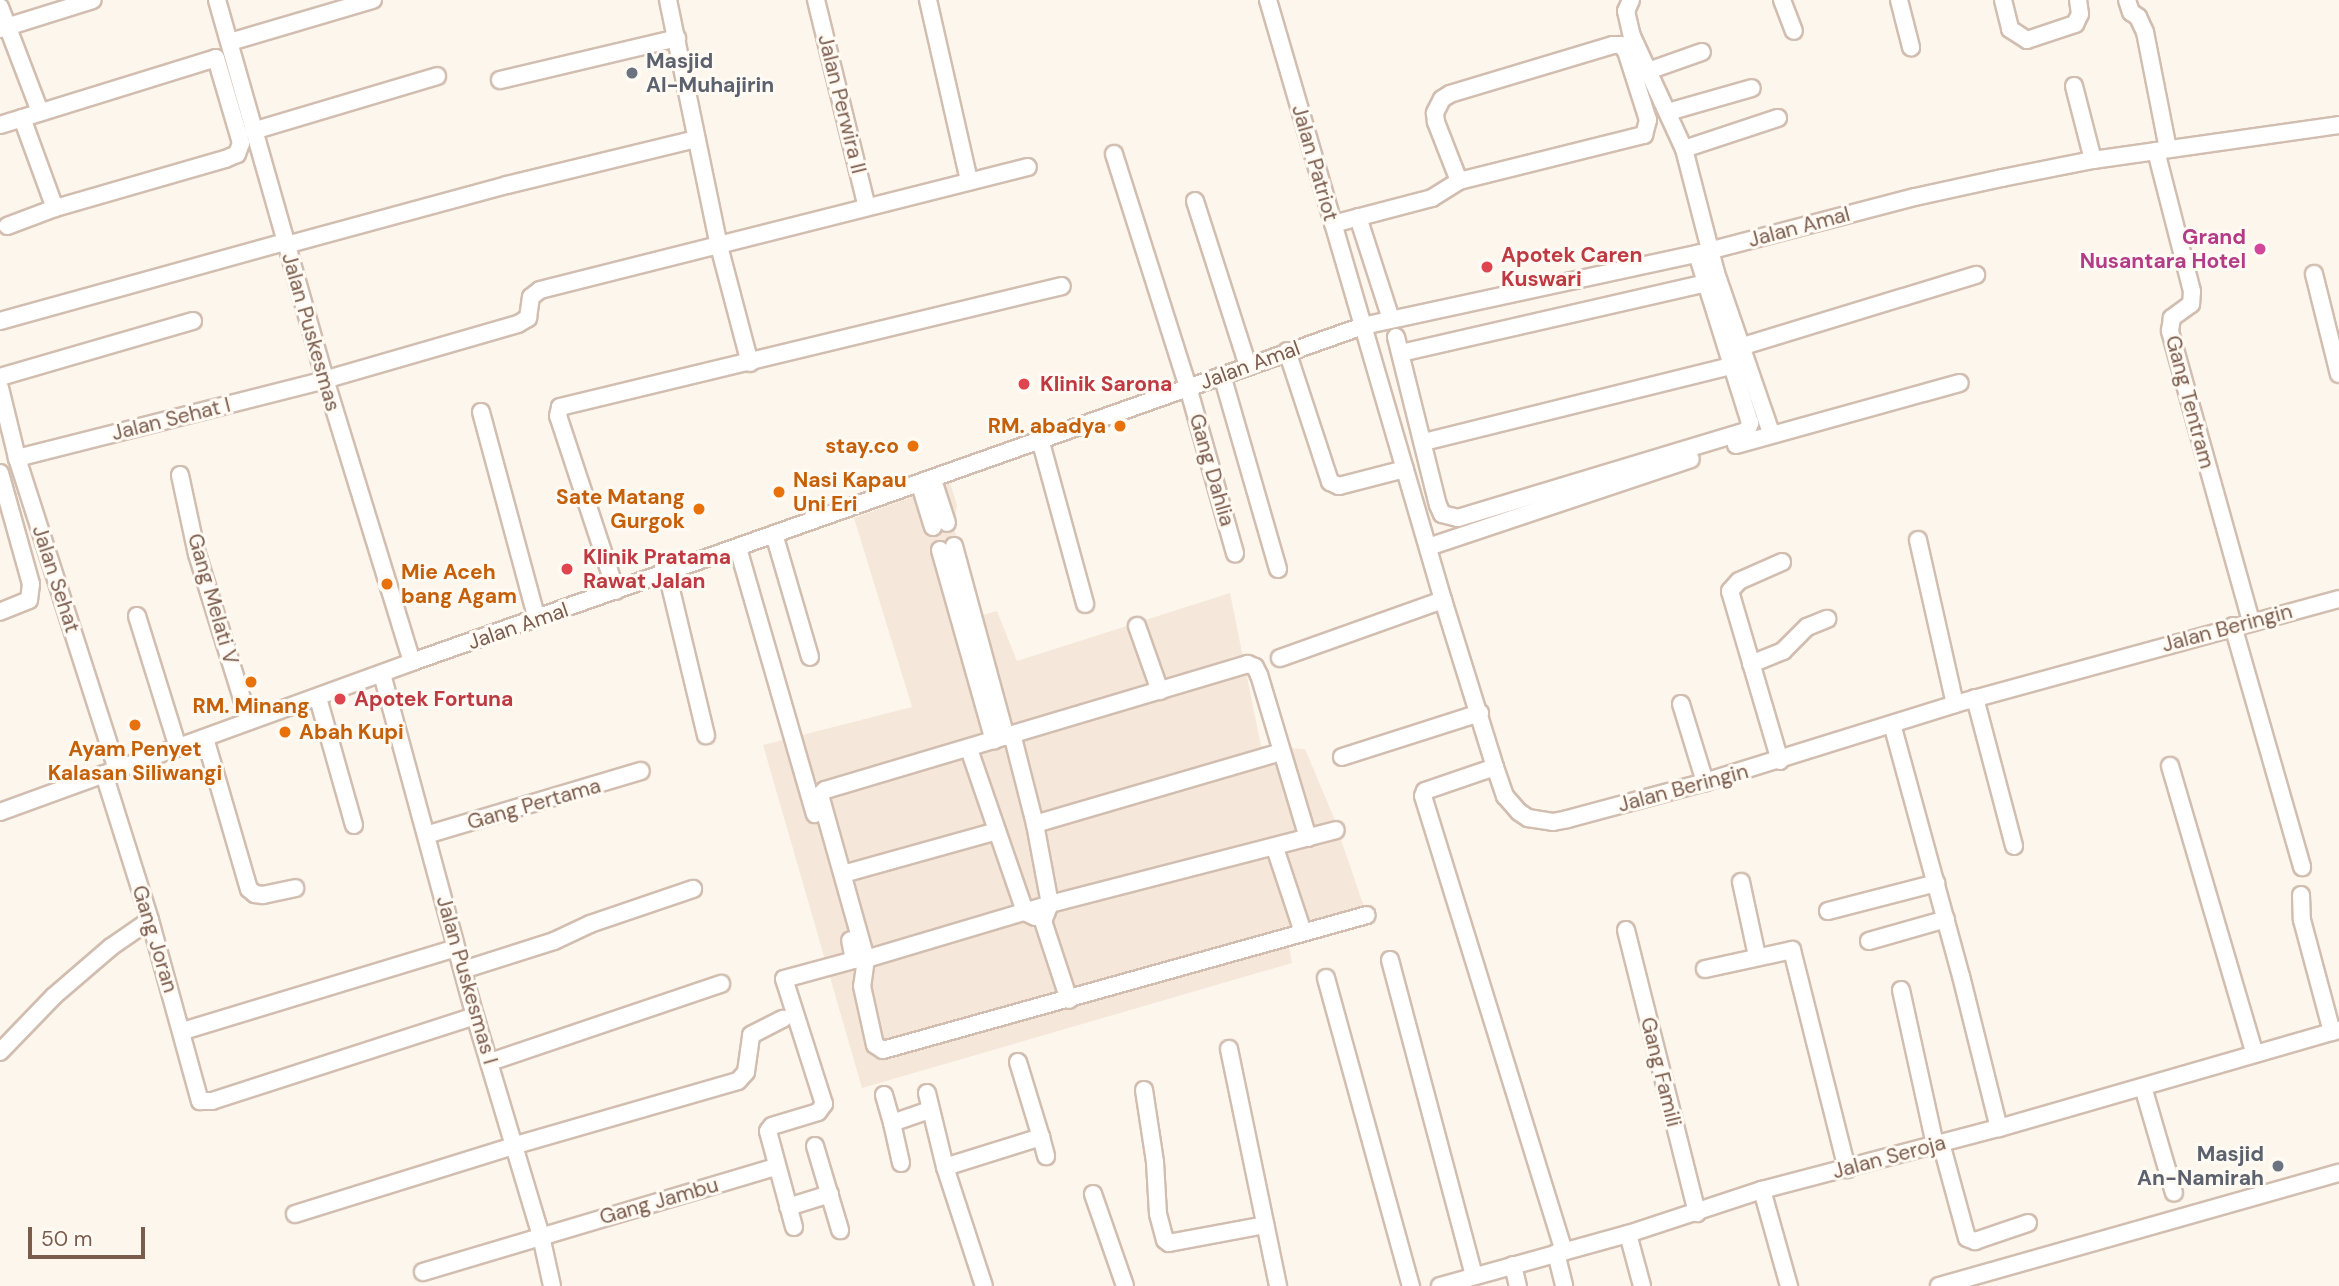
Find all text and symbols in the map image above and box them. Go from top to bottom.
street label: Jalan Perwira II [813,32,871,176]
place label: Masjid Al-Muhajirin [646,48,774,98]
marker: Masjid Al-Muhajirin [624,65,640,81]
street label: Jalan Patriot [1286,102,1344,224]
street label: Jalan Amal [1745,201,1853,253]
place label: Grand Nusantara Hotel [2080,224,2246,274]
marker: Grand Nusantara Hotel [2252,241,2268,257]
place label: Apotek Caren Kuswari [1501,242,1642,292]
street label: Jalan Puskesmas [276,250,346,414]
marker: Apotek Caren Kuswari [1479,259,1495,275]
street label: Gang Tentram [2160,333,2220,471]
street label: Jalan Amal [1197,335,1303,395]
place label: Klinik Sarona [1040,371,1172,397]
marker: Klinik Sarona [1014,374,1034,394]
street label: Jalan Sehat I [109,392,233,446]
street label: Gang Dahlia [1184,411,1240,529]
place label: RM. abadya [988,413,1106,439]
marker: RM. abadya [1112,418,1128,434]
place label: stay.co [825,433,899,459]
marker: stay.co [905,438,921,454]
place label: Nasi Kapau Uni Eri [793,467,907,517]
place label: Sate Matang Gurgok [556,484,685,534]
marker: Nasi Kapau Uni Eri [771,484,787,500]
marker: Sate Matang Gurgok [691,501,707,517]
street label: Jalan Sehat [27,522,85,636]
street label: Gang Melati V [182,531,244,667]
place label: Klinik Pratama Rawat Jalan [583,544,731,594]
place label: Mie Aceh bang Agam [401,559,517,609]
marker: Klinik Pratama Rawat Jalan [557,559,577,579]
marker: Mie Aceh bang Agam [379,576,395,592]
street label: Jalan Amal [465,597,571,655]
street label: Jalan Beringin [2159,598,2295,658]
marker: RM. Minang [243,674,259,690]
place label: Apotek Fortuna [354,686,513,712]
marker: Apotek Fortuna [332,691,348,707]
place label: RM. Minang [192,693,310,719]
marker: Ayam Penyet Kalasan Siliwangi [127,717,143,733]
place label: Abah Kupi [299,719,404,745]
marker: Abah Kupi [277,724,293,740]
place label: Ayam Penyet Kalasan Siliwangi [48,736,222,786]
street label: Jalan Beringin [1615,758,1751,818]
street label: Gang Pertama [464,773,604,835]
street label: Gang Joran [127,882,183,996]
street label: Jalan Puskesmas I [431,893,503,1067]
street label: Gang Famili [1635,1015,1687,1129]
street label: Jalan Seroja [1830,1130,1948,1184]
place label: Masjid An-Namirah [2137,1141,2264,1191]
marker: Masjid An-Namirah [2270,1158,2286,1174]
street label: Gang Jambu [597,1172,721,1230]
scale bar [32,1212,149,1256]
text: 50 m [41,1225,92,1253]

